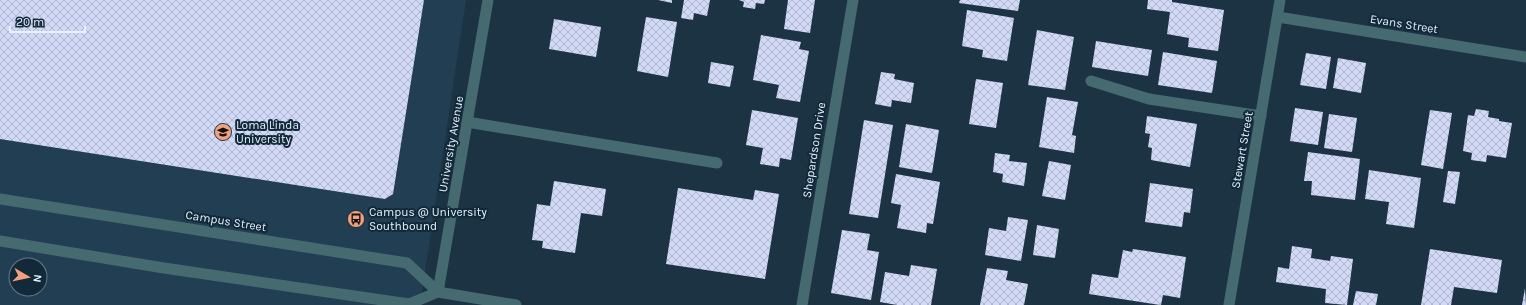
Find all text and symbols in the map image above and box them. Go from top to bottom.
scale bar [10,8,85,34]
street label: Evans Street [1369,12,1440,36]
text: 20 m [16,15,44,29]
street label: University Avenue [436,95,466,193]
street label: Shepardson Drive [800,101,828,199]
street label: Stewart Street [1228,110,1256,190]
place label: Loma Linda University [236,118,299,146]
school or university icon: Loma Linda University [213,122,233,142]
place label: Campus @ University Southbound [369,205,487,233]
street label: Campus Street [185,208,268,234]
bus stop icon: Campus @ University Southbound [346,209,366,229]
north arrow [8,257,48,297]
text: N [30,274,44,283]

